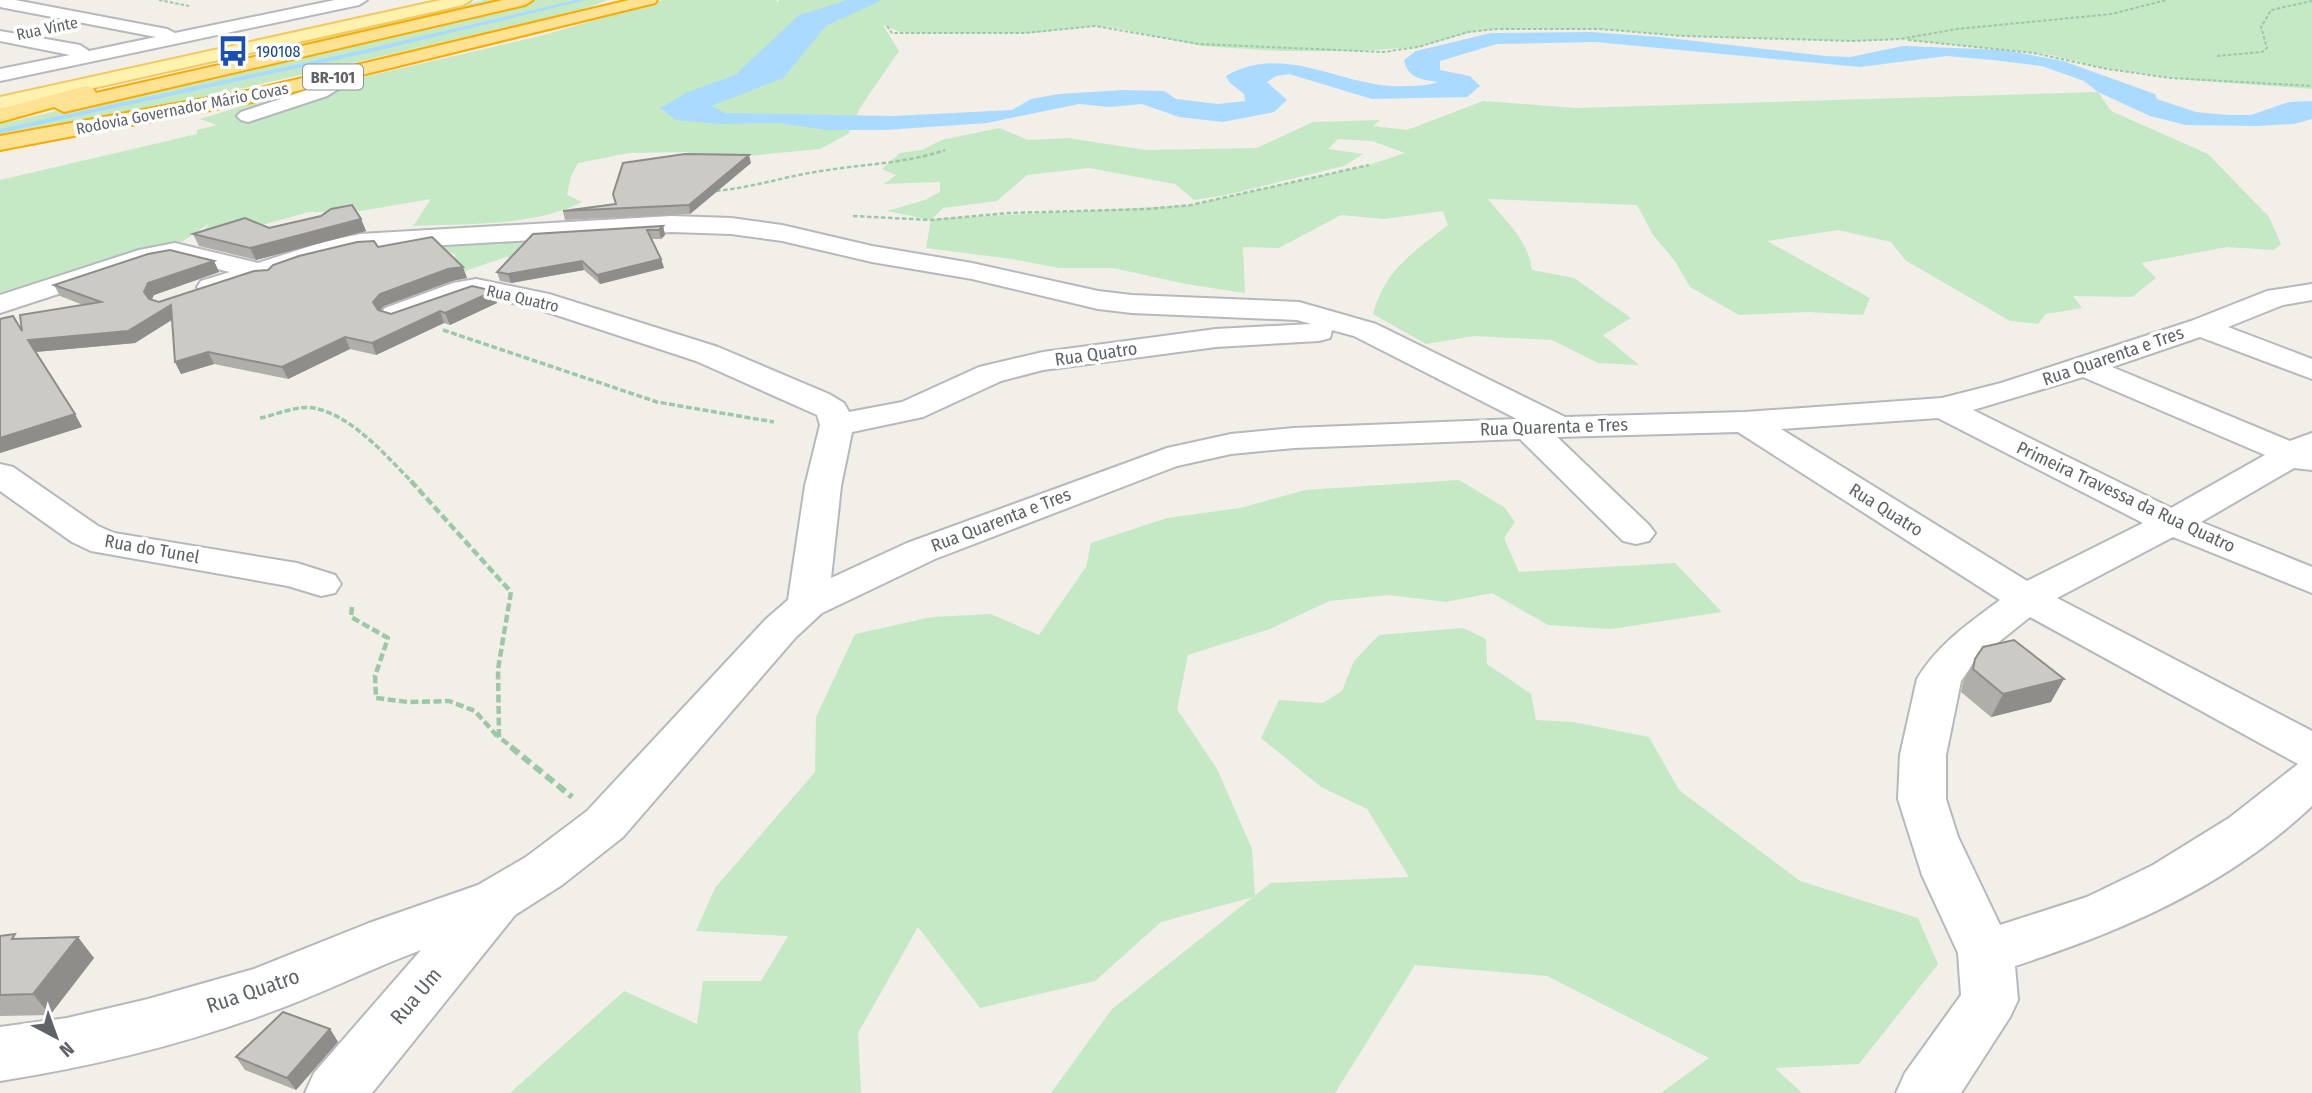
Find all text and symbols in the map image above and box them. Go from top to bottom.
street label: Rua Vinte [15,13,80,44]
bus stop icon: 190108 [216,34,250,68]
place label: 190108 [256,42,301,61]
road number: BR-101 [303,64,363,90]
street label: Rodovia Governador Mário Covas [74,79,290,138]
street label: Rua Quatro [485,281,561,316]
street label: Rua Quarenta e Tres [2039,321,2187,391]
street label: Rua Quatro [1053,337,1139,371]
street label: Rua Quarenta e Tres [1480,413,1629,441]
street label: Primeira Travessa da Rua Quatro [2013,437,2239,557]
street label: Rua Quatro [1845,479,1927,541]
street label: Rua Quarenta e Tres [928,483,1074,557]
street label: Rua do Tunel [103,530,201,568]
street label: Rua Um [385,962,447,1030]
street label: Rua Quatro [203,963,303,1019]
north arrow [21,1002,91,1072]
text: N [55,1037,79,1062]

